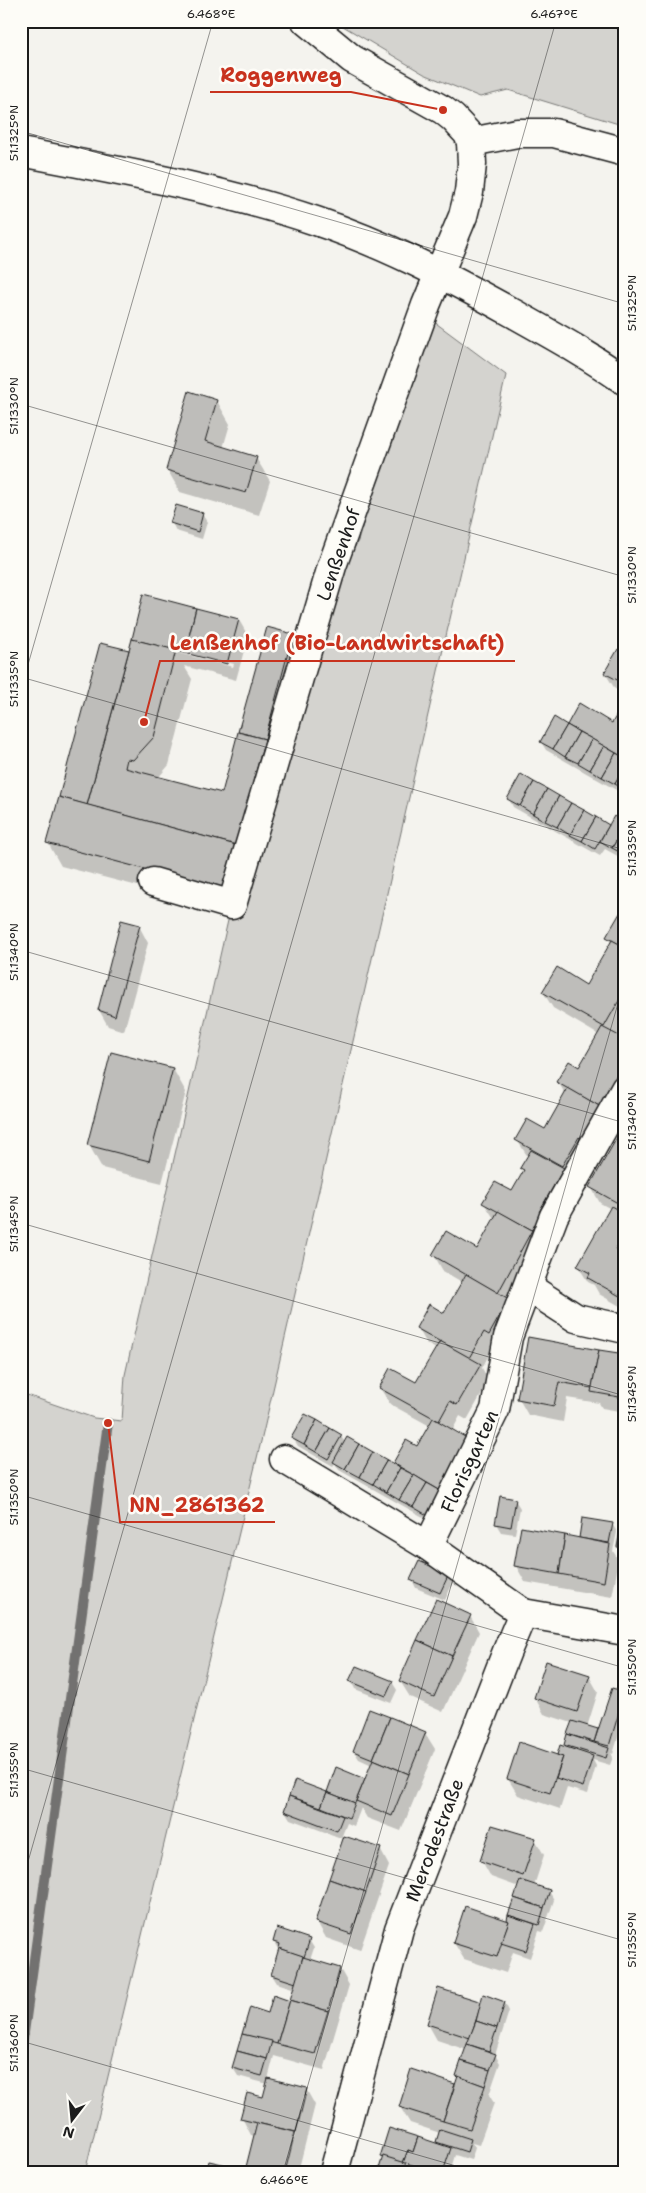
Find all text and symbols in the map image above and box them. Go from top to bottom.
text: 6.468°E [187,6,235,22]
text: 6.467°E [530,6,578,22]
callout: Roggenweg [210,57,351,92]
text: Roggenweg [220,62,342,88]
text: 51.1325°N [6,105,22,161]
text: 51.1325°N [624,275,640,331]
text: 51.1330°N [6,377,22,435]
street label: Lenßenhof [311,503,366,604]
text: 51.1330°N [624,546,640,604]
callout: Lenßenhof (Bio-Landwirtschaft) [160,626,515,661]
text: Lenßenhof (Bio-Landwirtschaft) [169,630,505,656]
text: 51.1335°N [6,651,22,707]
text: 51.1335°N [624,820,640,876]
text: 51.1340°N [6,923,22,981]
text: 51.1340°N [624,1092,640,1150]
text: 51.1345°N [6,1196,22,1252]
text: 51.1345°N [624,1366,640,1422]
street label: Florisgarten [435,1406,504,1517]
text: 51.1350°N [6,1468,22,1526]
callout: NN_2861362 [120,1487,275,1522]
text: NN_2861362 [129,1492,265,1518]
text: 51.1350°N [624,1638,640,1696]
text: 51.1355°N [6,1742,22,1798]
street label: Merodestraße [399,1775,469,1905]
text: 51.1355°N [624,1912,640,1968]
text: 51.1360°N [6,2014,22,2072]
north arrow [48,2096,98,2146]
text: N [61,2122,76,2143]
text: 6.466°E [260,2172,308,2188]

